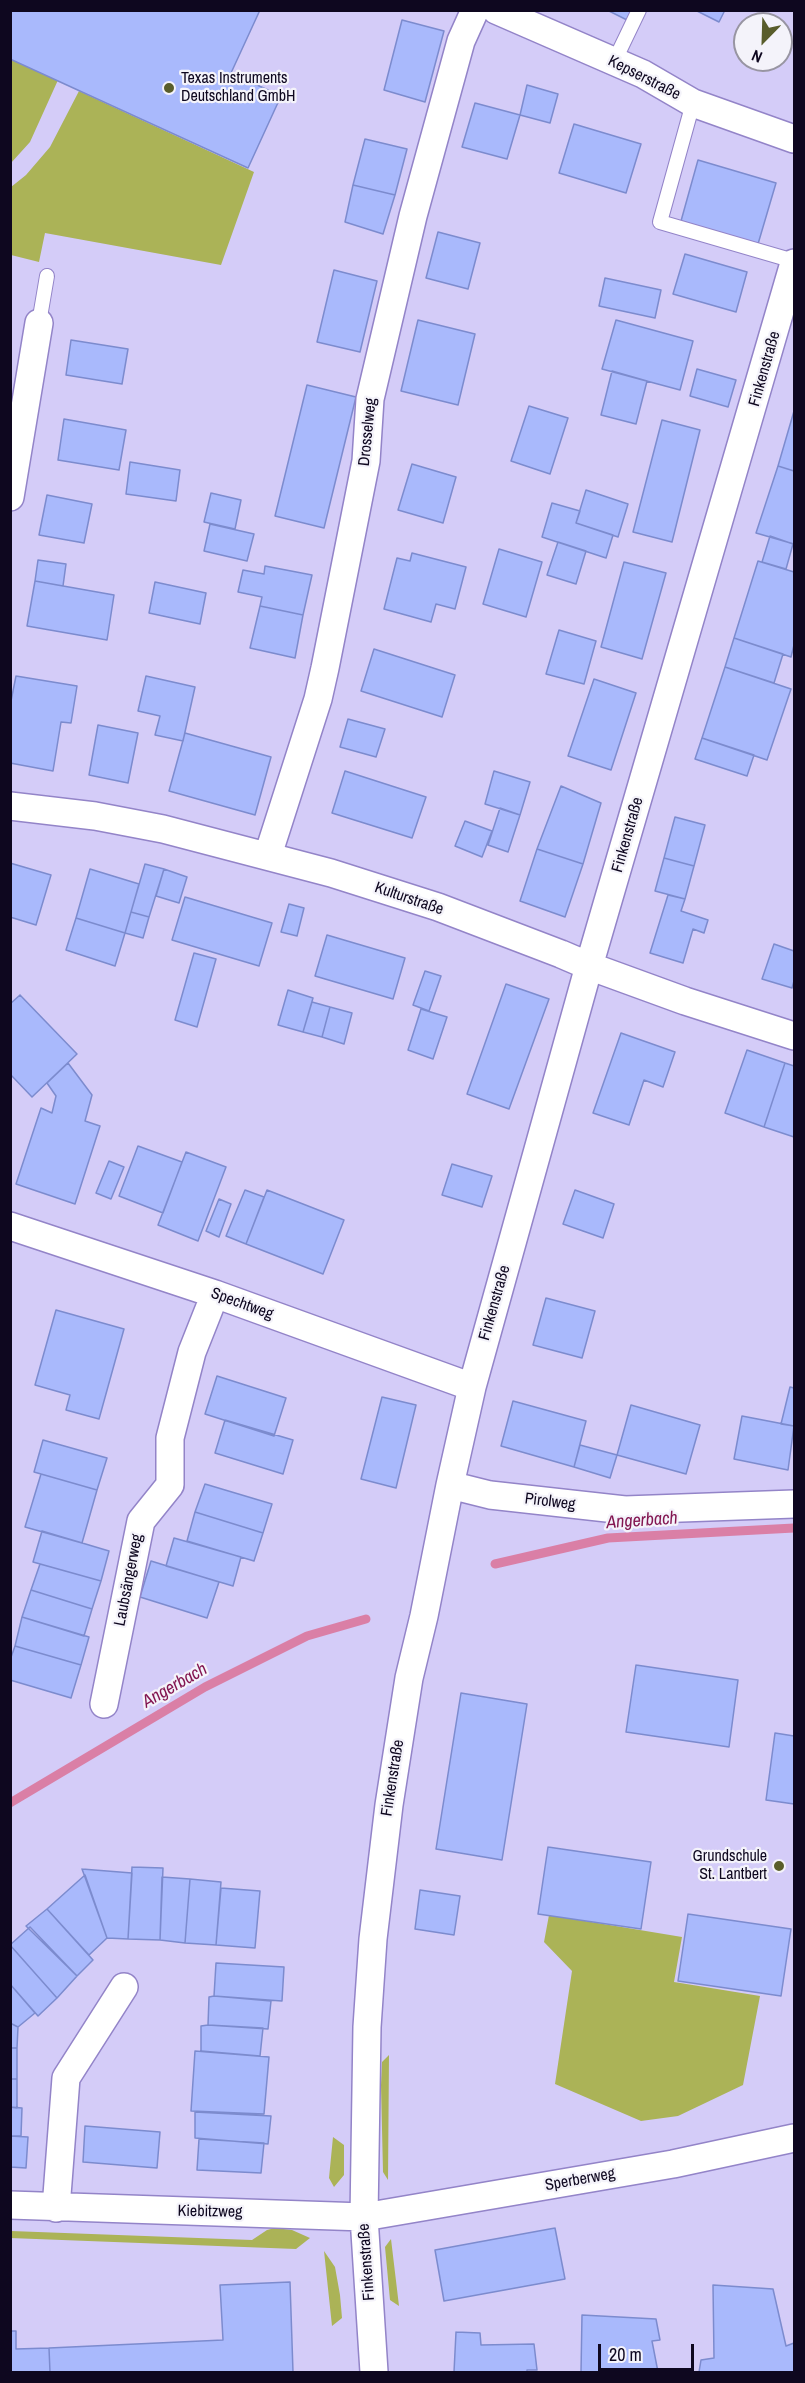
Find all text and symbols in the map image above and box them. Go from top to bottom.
north arrow [733,12,793,72]
text: N [748,45,765,69]
street label: Kepserstraße [605,52,683,104]
place label: Texas Instruments Deutschland GmbH [181,69,295,107]
marker: Texas Instruments Deutschland GmbH [162,81,176,95]
street label: Finkenstraße [745,329,785,409]
street label: Drosselweg [355,397,381,467]
street label: Finkenstraße [608,795,648,875]
street label: Kulturstraße [372,878,446,920]
street label: Finkenstraße [475,1263,515,1343]
street label: Spechtweg [208,1284,276,1324]
street label: Pirolweg [524,1489,576,1515]
water label: Angerbach [606,1508,678,1534]
street label: Laubsängerweg [111,1532,147,1628]
water label: Angerbach [139,1659,211,1713]
street label: Finkenstraße [377,1738,409,1818]
place label: Grundschule St. Lantbert [693,1847,767,1885]
marker: Grundschule St. Lantbert [772,1859,786,1873]
street label: Sperberweg [544,2164,616,2196]
street label: Kiebitzweg [177,2202,243,2222]
street label: Finkenstraße [355,2223,379,2301]
scale bar [601,2332,697,2370]
text: 20 m [609,2342,642,2367]

